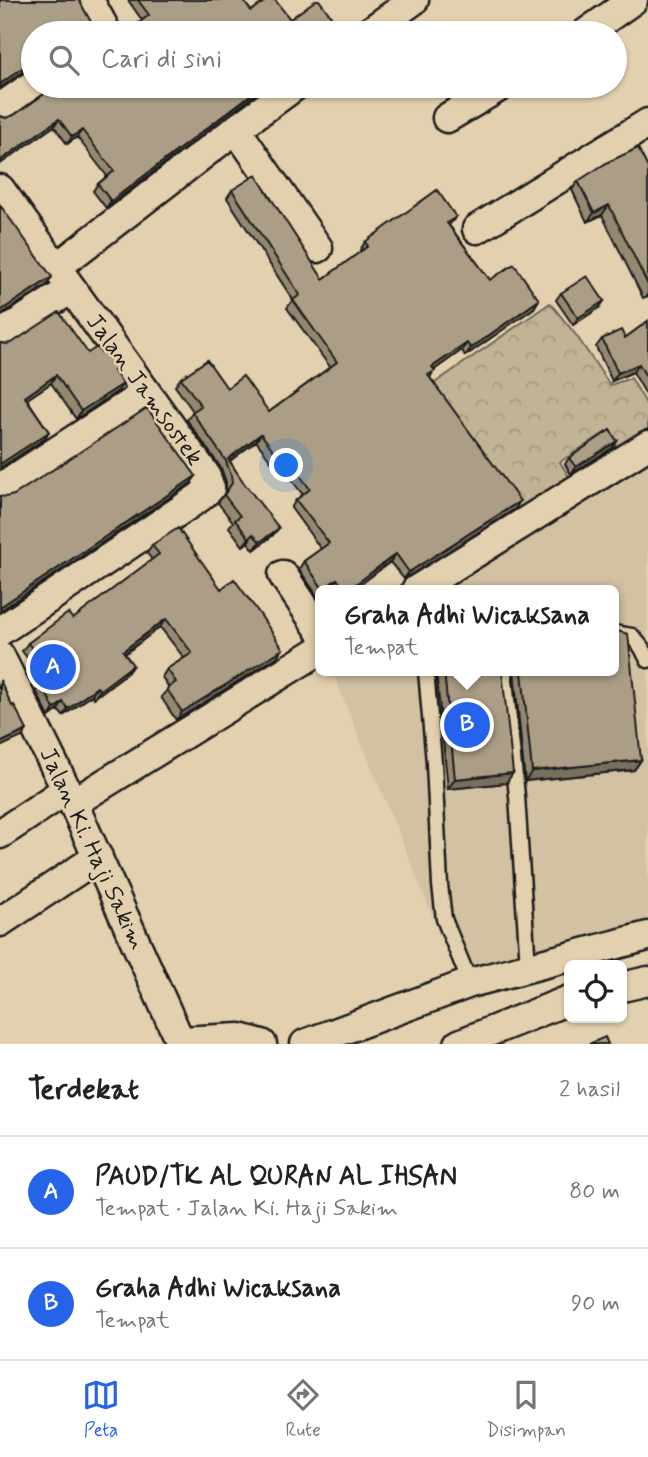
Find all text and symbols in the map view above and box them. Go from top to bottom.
search box [21,21,627,98]
icon: search [45,41,83,79]
text: Cari di sini [101,43,222,77]
street label: Jalan Jamsostek [78,308,210,472]
your location [269,448,303,482]
popup [315,585,619,676]
text: Graha Adhi Wicaksana [344,599,590,633]
text: Tempat [344,633,418,663]
pin: A [30,641,76,693]
pin: B [444,699,490,751]
street label: Jalan Ki. Haji Sakim [31,743,153,955]
map controls [564,960,627,1023]
button: locate [564,960,627,1023]
text: Terdekat [28,1070,139,1109]
text: 2 hasil [559,1075,620,1105]
text: PAUD/TK AL QURAN AL IHSAN [95,1160,457,1194]
text: A [43,1177,59,1207]
text: 80 m [569,1177,620,1207]
text: Tempat · Jalan Ki. Haji Sakim [95,1194,398,1224]
text: Graha Adhi Wicaksana [95,1272,341,1306]
text: B [44,1289,58,1319]
text: 90 m [571,1289,620,1319]
text: Tempat [95,1306,169,1336]
tab: Peta [82,1376,120,1443]
tab: Rute [284,1376,322,1443]
tab: Disimpan [486,1376,566,1443]

